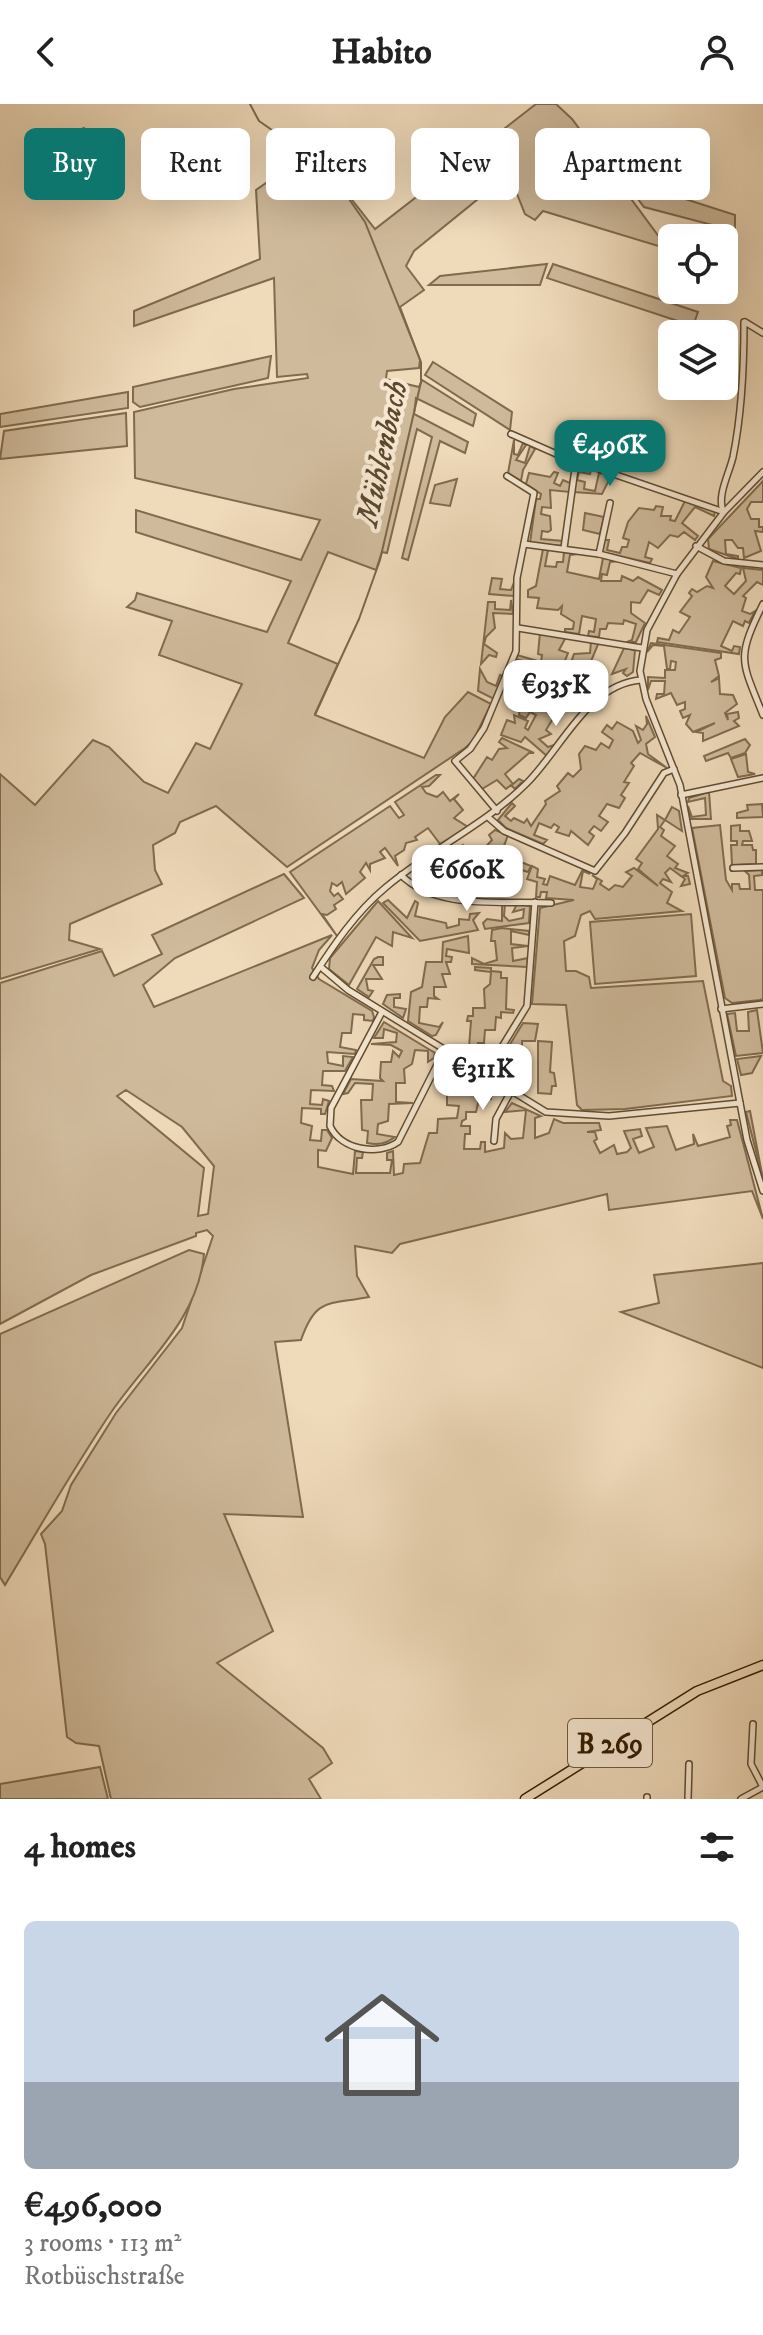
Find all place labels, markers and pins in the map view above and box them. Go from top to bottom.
pin: €496K [554,420,666,488]
pin: €935K [500,660,612,728]
pin: €660K [411,845,523,913]
pin: €311K [427,1044,539,1112]

